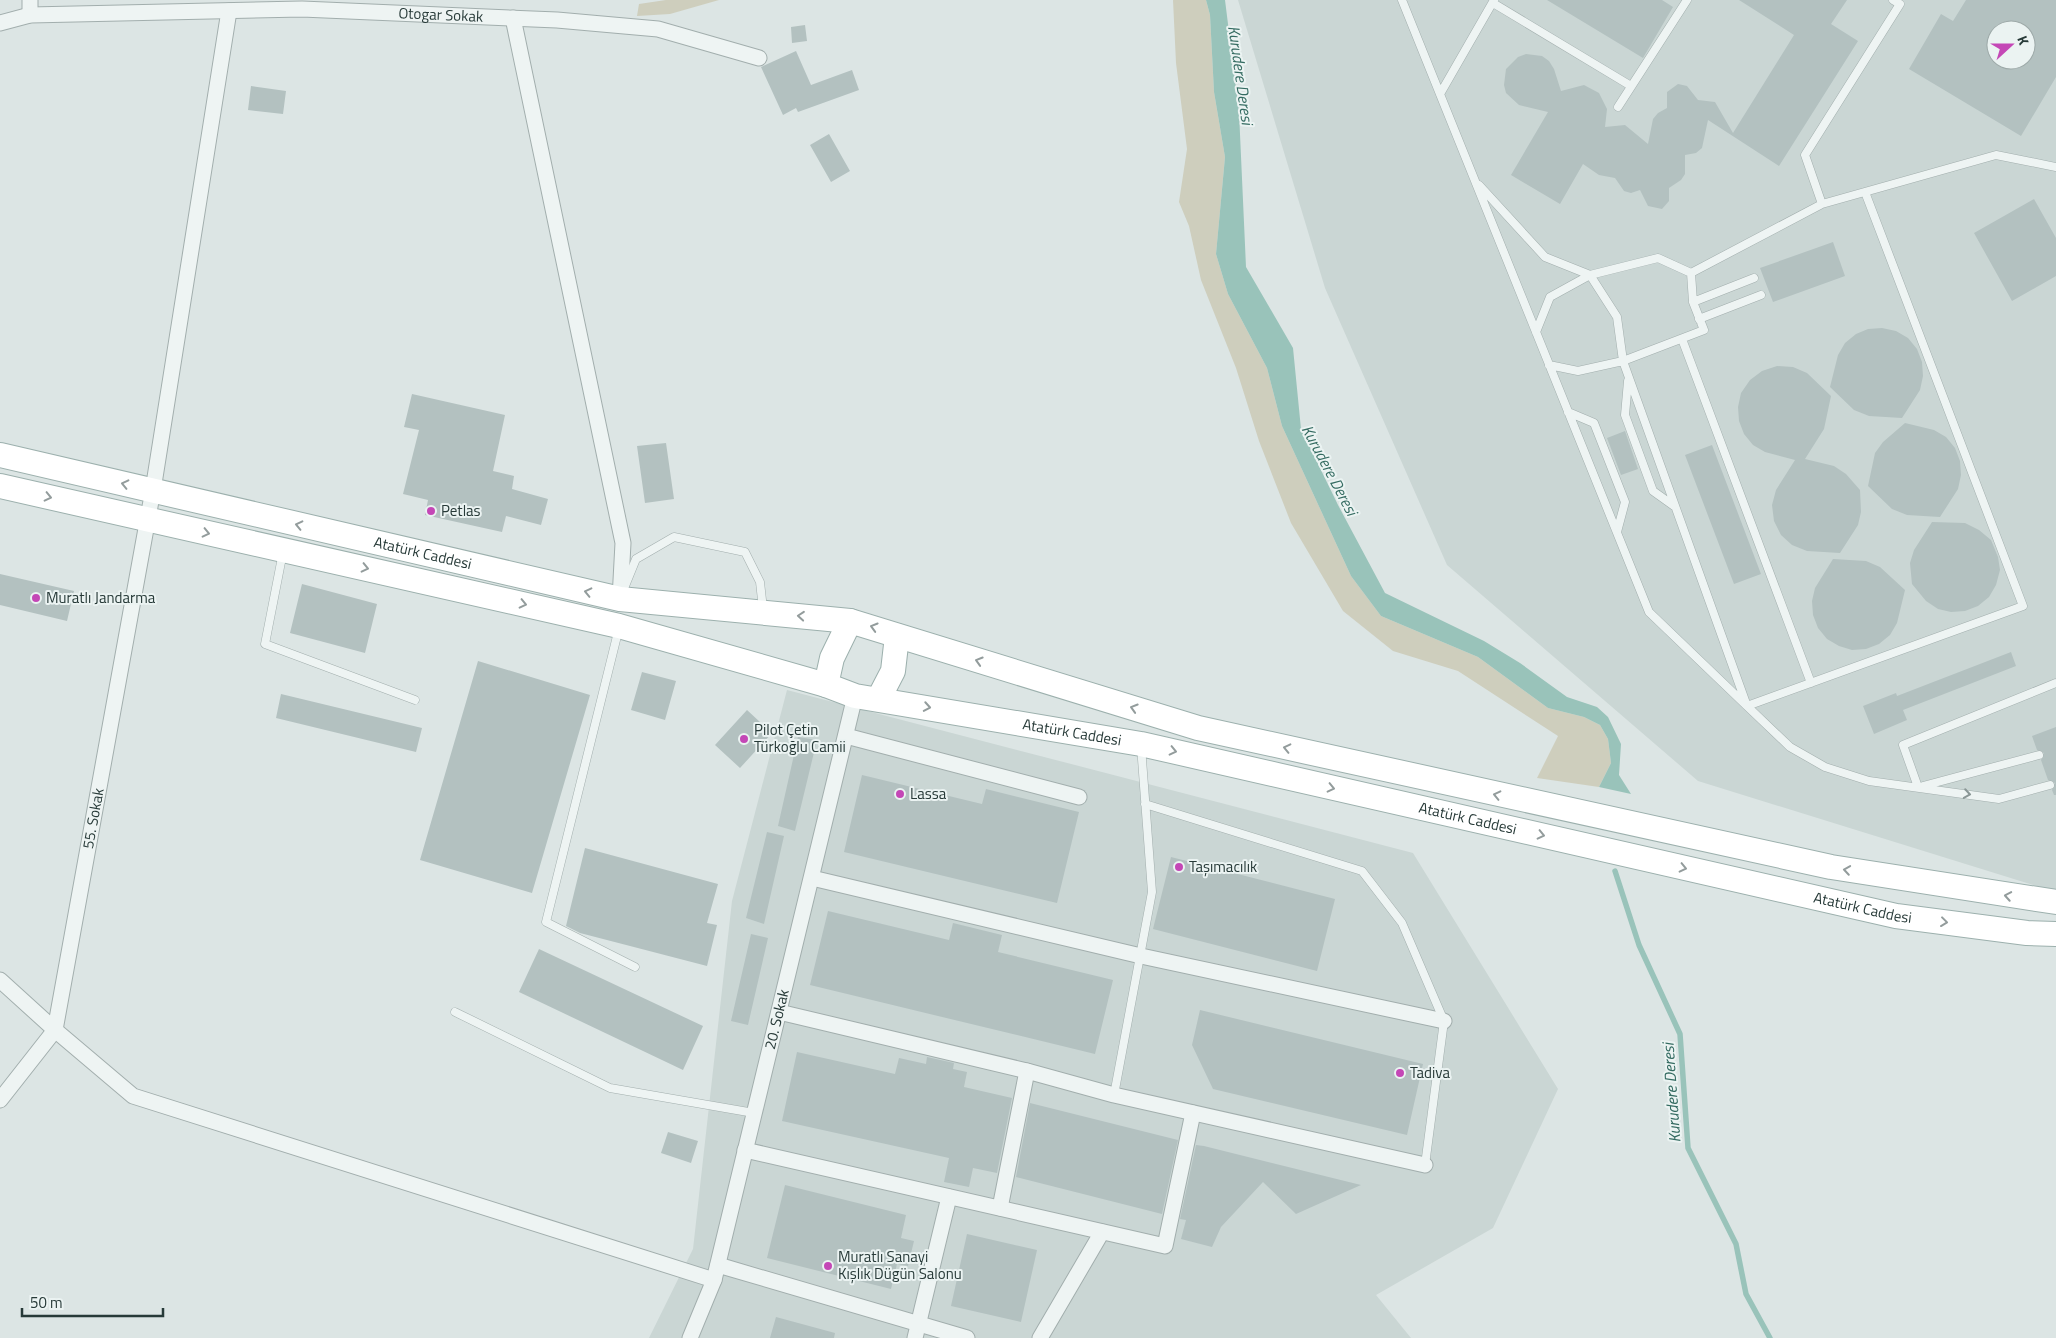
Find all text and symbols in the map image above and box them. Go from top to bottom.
street label: Otogar Sokak [398,1,484,28]
north arrow [1986,20,2036,70]
water label: Kurudere Deresi [1222,24,1260,128]
text: K [2012,33,2035,48]
water label: Kurudere Deresi [1296,420,1365,521]
one-way arrow [120,479,129,490]
one-way arrow [43,491,52,502]
place label: Petlas [441,499,481,522]
marker: Petlas [425,505,437,517]
one-way arrow [295,520,304,531]
one-way arrow [202,527,211,538]
street label: Atatürk Caddesi [372,530,474,575]
one-way arrow [360,562,369,573]
place label: Muratlı Jandarma [46,586,156,609]
one-way arrow [583,587,592,598]
marker: Muratlı Jandarma [30,592,42,604]
one-way arrow [519,598,528,609]
one-way arrow [797,611,805,622]
one-way arrow [870,622,878,633]
one-way arrow [975,657,984,667]
one-way arrow [923,701,931,711]
one-way arrow [1131,704,1139,714]
street label: Atatürk Caddesi [1021,712,1123,752]
place label: Pilot Çetin Türkoğlu Camii [754,718,846,758]
marker: Pilot Çetin Türkoğlu Camii [738,733,750,745]
one-way arrow [1283,743,1292,754]
one-way arrow [1169,745,1177,756]
place label: Lassa [910,782,947,805]
one-way arrow [1327,782,1336,793]
street label: 55. Sokak [76,786,110,851]
marker: Lassa [894,788,906,800]
one-way arrow [1963,788,1971,799]
one-way arrow [1493,790,1501,801]
street label: Atatürk Caddesi [1417,796,1519,840]
one-way arrow [1537,830,1545,840]
place label: Taşımacılık [1189,855,1257,878]
marker: Taşımacılık [1173,861,1185,873]
one-way arrow [1678,862,1687,873]
one-way arrow [1843,865,1851,876]
street label: Atatürk Caddesi [1811,886,1913,929]
one-way arrow [2003,892,2012,902]
one-way arrow [1941,916,1949,927]
street label: 20. Sokak [758,987,795,1052]
water label: Kurudere Deresi [1655,1041,1686,1144]
place label: Tadiva [1410,1061,1450,1084]
marker: Tadiva [1394,1067,1406,1079]
place label: Muratlı Sanayi Kışlık Dügün Salonu [838,1245,962,1285]
marker: Muratlı Sanayi Kışlık Dügün Salonu [822,1260,834,1272]
scale bar [22,1286,164,1318]
text: 50 m [30,1291,63,1314]

